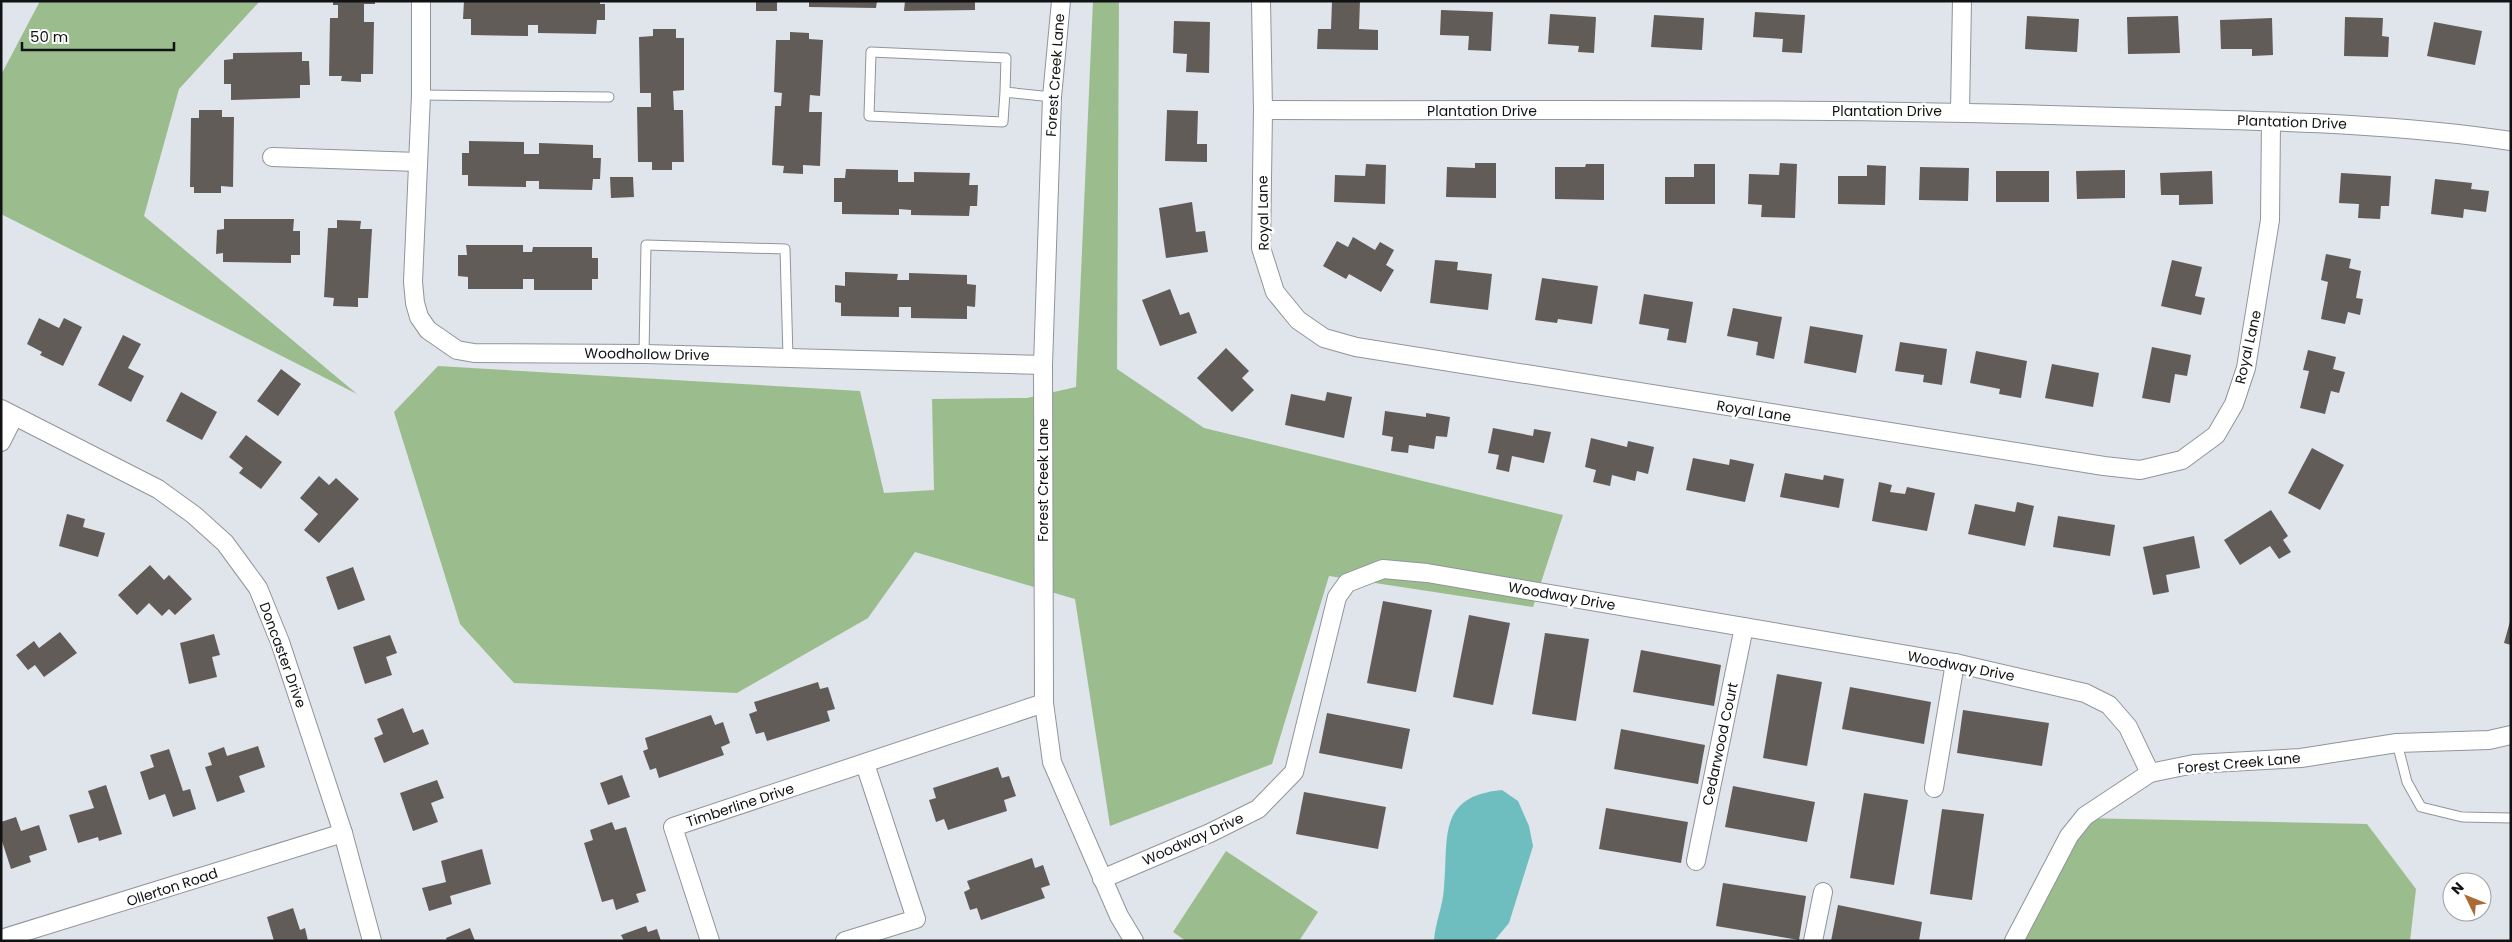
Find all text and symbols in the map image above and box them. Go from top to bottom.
street label: Forest Creek Lane [1041,12,1069,137]
scale bar [22,20,175,52]
text: 50 m [30,26,68,47]
street label: Plantation Drive [1427,101,1537,121]
street label: Plantation Drive [1832,101,1942,121]
street label: Plantation Drive [2237,110,2348,134]
street label: Royal Lane [1252,175,1274,251]
street label: Royal Lane [2230,308,2266,386]
street label: Woodhollow Drive [584,343,710,365]
street label: Royal Lane [1715,395,1793,427]
street label: Forest Creek Lane [1033,418,1053,542]
street label: Woodway Drive [1507,577,1618,615]
street label: Doncaster Drive [255,599,311,711]
street label: Woodway Drive [1906,646,2017,686]
street label: Cedarwood Court [1697,681,1743,807]
street label: Forest Creek Lane [2177,748,2302,778]
street label: Timberline Drive [684,778,797,832]
street label: Woodway Drive [1139,808,1247,870]
street label: Ollerton Road [124,863,220,911]
north arrow [2442,872,2492,922]
text: N [2447,877,2468,899]

